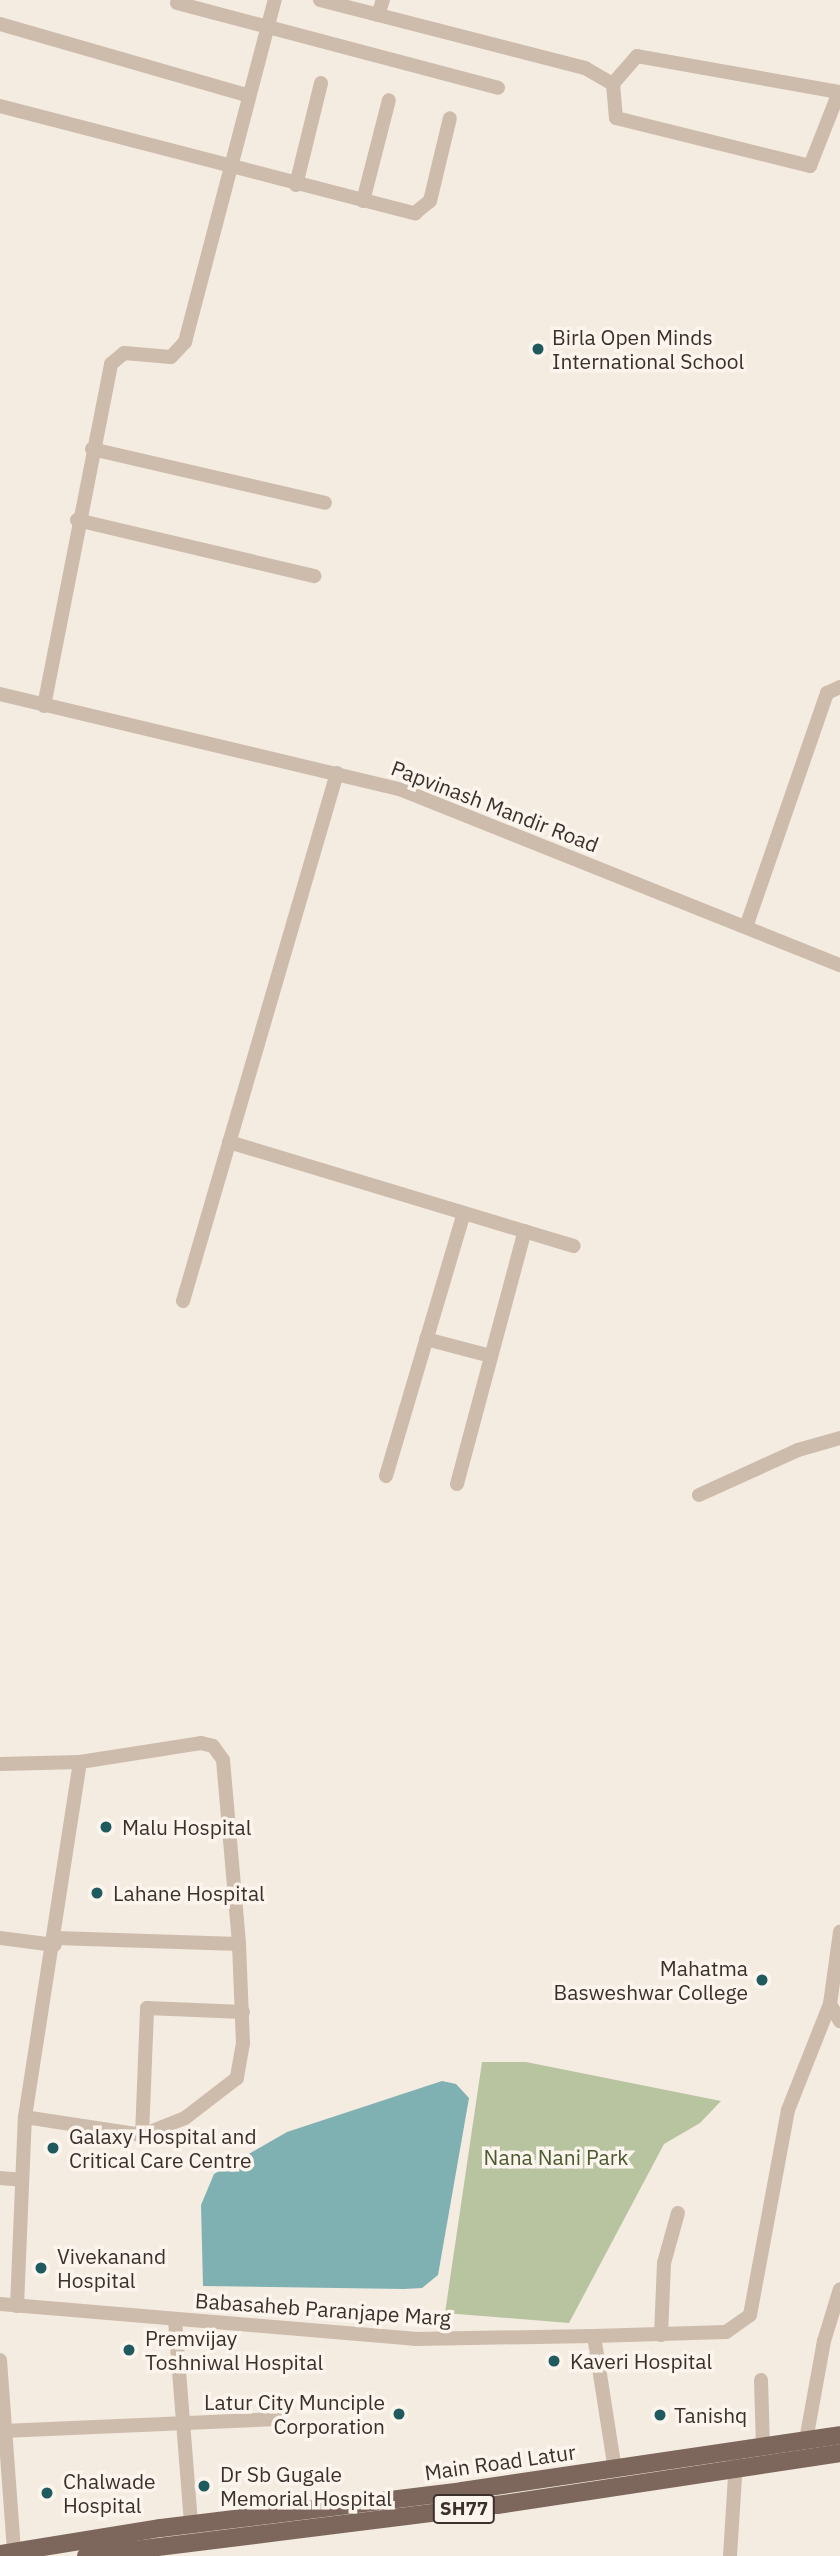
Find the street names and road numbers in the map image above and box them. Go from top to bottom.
street label: Papvinash Mandir Road [388,755,602,857]
street label: Babasaheb Paranjape Marg [194,2287,452,2331]
street label: Main Road Latur [423,2439,577,2485]
road number: SH77 [433,2494,496,2524]

